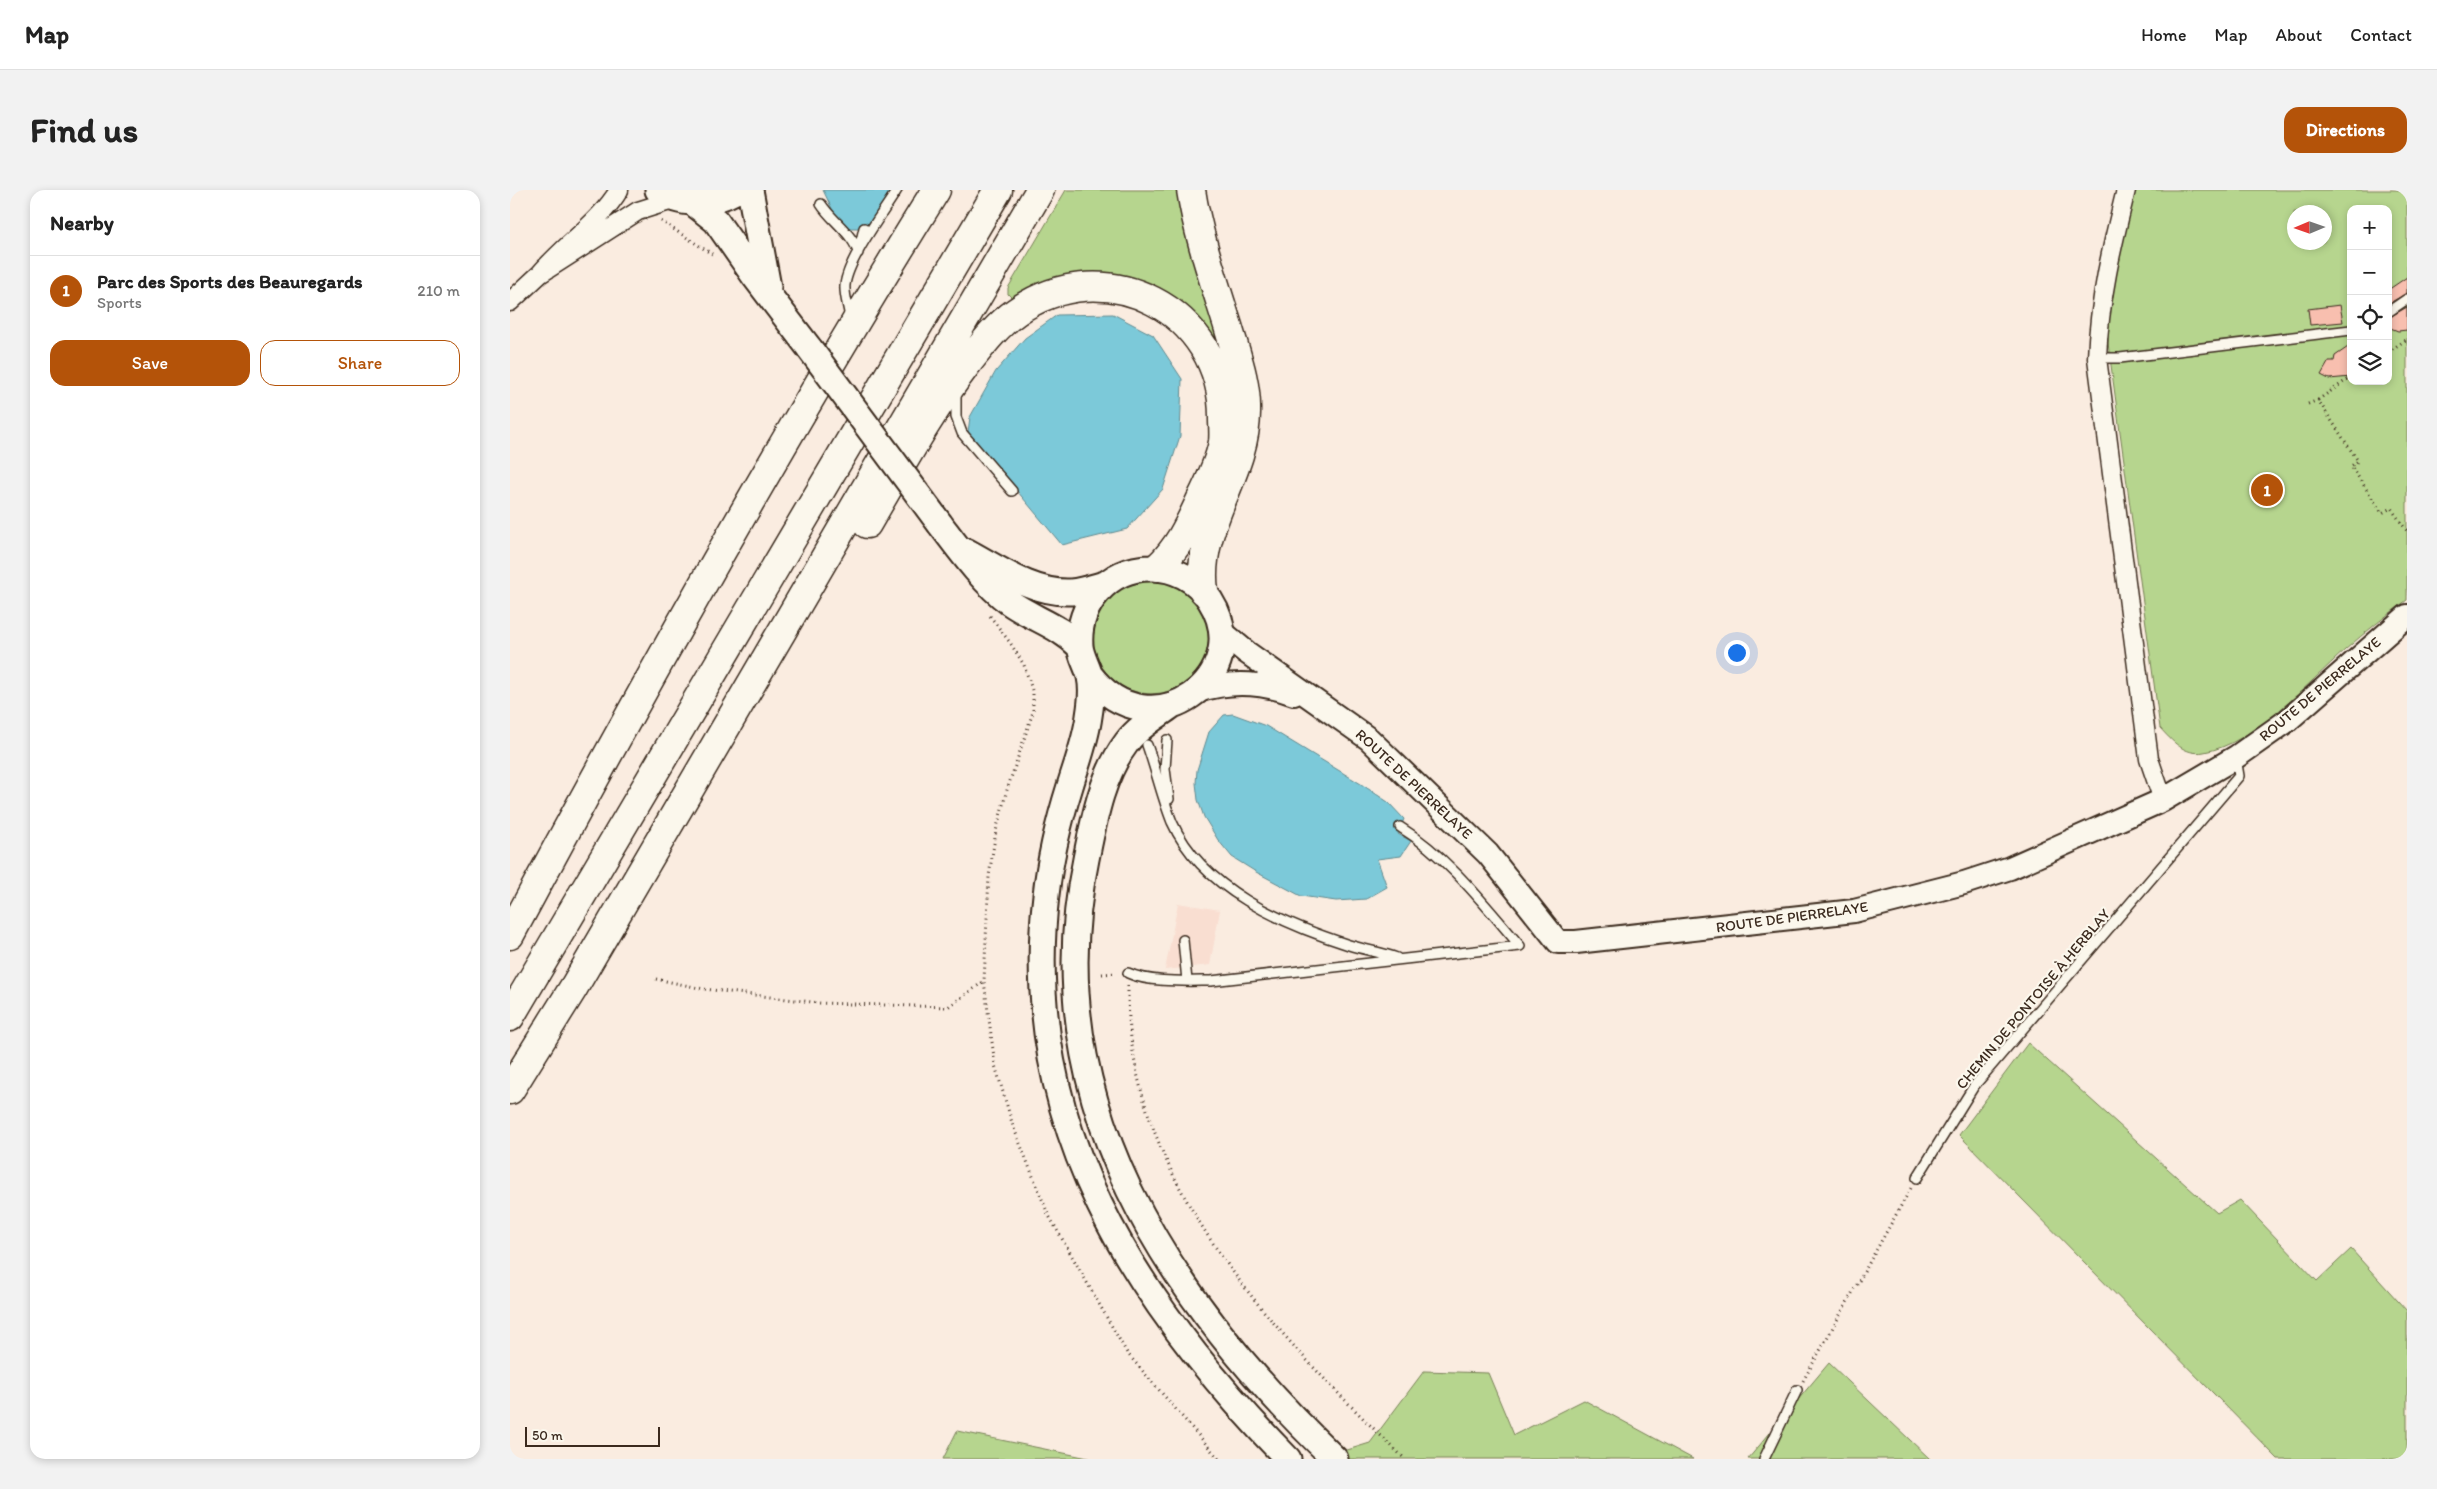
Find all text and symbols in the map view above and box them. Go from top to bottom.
text: Map [25,20,69,49]
text: Home [2141,24,2187,46]
text: Map [2215,24,2248,46]
text: About [2276,24,2322,46]
text: Contact [2350,24,2412,46]
button: Directions [2284,107,2407,153]
text: Find us [30,109,138,151]
north arrow [2287,205,2332,250]
map controls [2347,205,2392,385]
button: + [2347,205,2392,250]
text: Nearby [50,210,114,235]
button: − [2347,250,2392,295]
text: Parc des Sports des Beauregards [97,270,363,293]
text: 1 [62,281,70,300]
text: 210 m [417,281,460,300]
text: Sports [97,293,142,312]
button: locate [2347,295,2392,340]
button: Save [50,340,250,386]
button: Share [260,340,460,386]
button: layers [2347,340,2392,385]
pin: 1 [2251,471,2283,509]
street label: ROUTE DE PIERRELAYE [2256,633,2384,745]
your location [1724,640,1750,666]
street label: ROUTE DE PIERRELAYE [1352,725,1476,843]
street label: ROUTE DE PIERRELAYE [1715,897,1869,937]
street label: CHEMIN DE PONTOISE À HERBLAY [1952,905,2114,1093]
scale bar [525,1424,660,1447]
text: 50 m [532,1427,563,1444]

